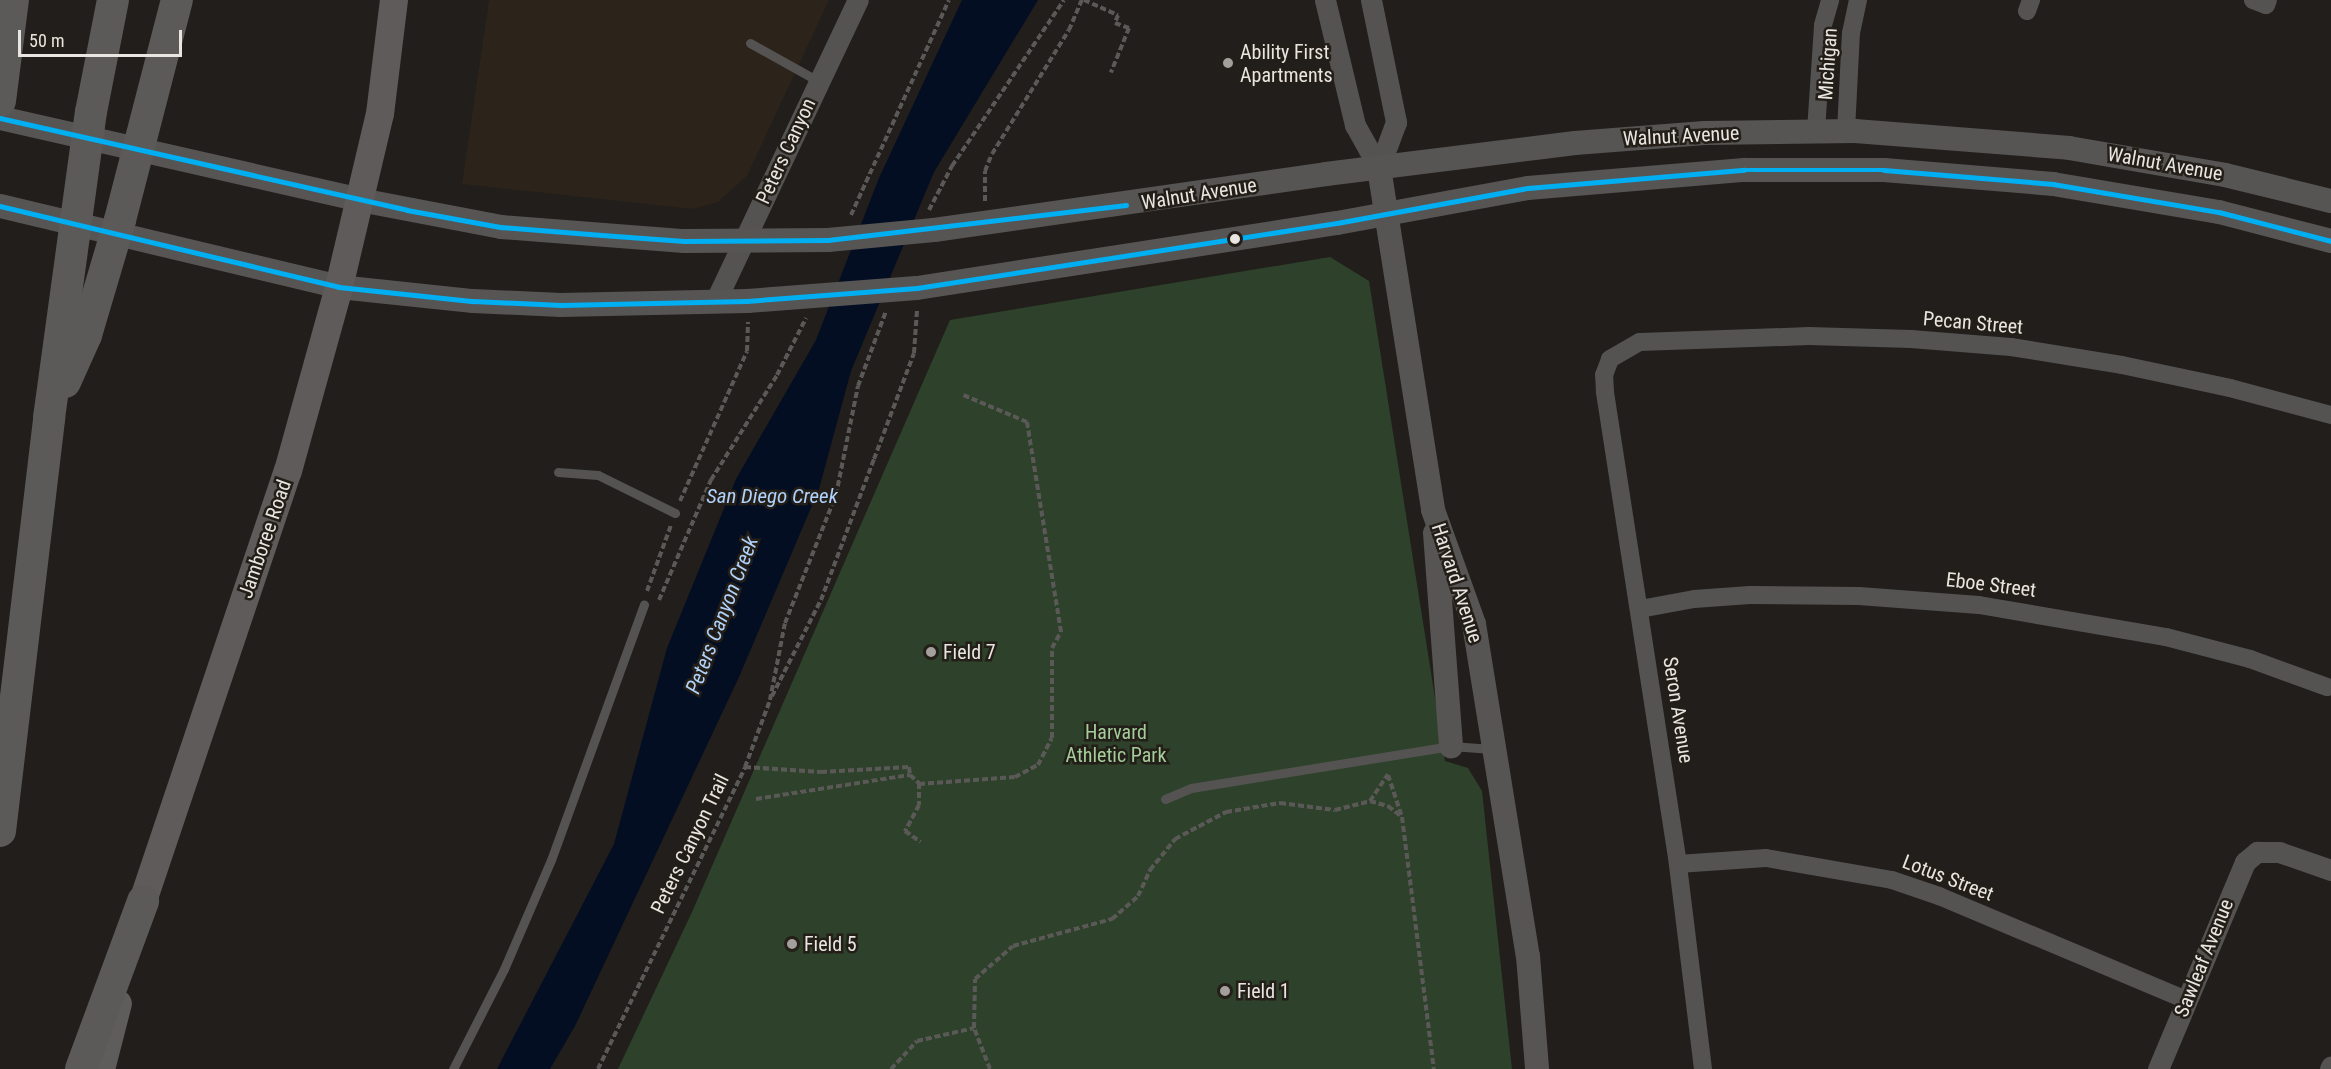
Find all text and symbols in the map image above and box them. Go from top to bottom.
scale bar [21,18,184,56]
street label: Michigan [1814,27,1842,101]
text: 50 m [29,30,64,51]
place label: Ability First Apartments [1240,40,1333,87]
marker: Ability First Apartments [1221,56,1235,70]
street label: Peters Canyon [751,94,821,208]
street label: Walnut Avenue [1622,121,1740,151]
street label: Walnut Avenue [2106,142,2224,186]
street label: Walnut Avenue [1140,173,1258,215]
unlabelled marker [1229,233,1241,245]
street label: Pecan Street [1922,307,2024,339]
street label: Jamboree Road [234,477,296,601]
water label: San Diego Creek [706,483,838,509]
street label: Harvard Avenue [1426,520,1488,646]
water label: Peters Canyon Creek [680,533,764,697]
street label: Eboe Street [1945,568,2037,602]
place label: Field 7 [943,640,996,664]
marker: Field 7 [924,645,938,659]
street label: Seron Avenue [1658,655,1698,765]
park label: Harvard Athletic Park [1066,721,1166,768]
street label: Peters Canyon Trail [646,770,734,918]
street label: Lotus Street [1899,850,1997,906]
street label: Sawleaf Avenue [2169,896,2239,1020]
place label: Field 5 [804,932,857,956]
marker: Field 5 [785,937,799,951]
place label: Field 1 [1237,979,1290,1003]
marker: Field 1 [1218,984,1232,998]

